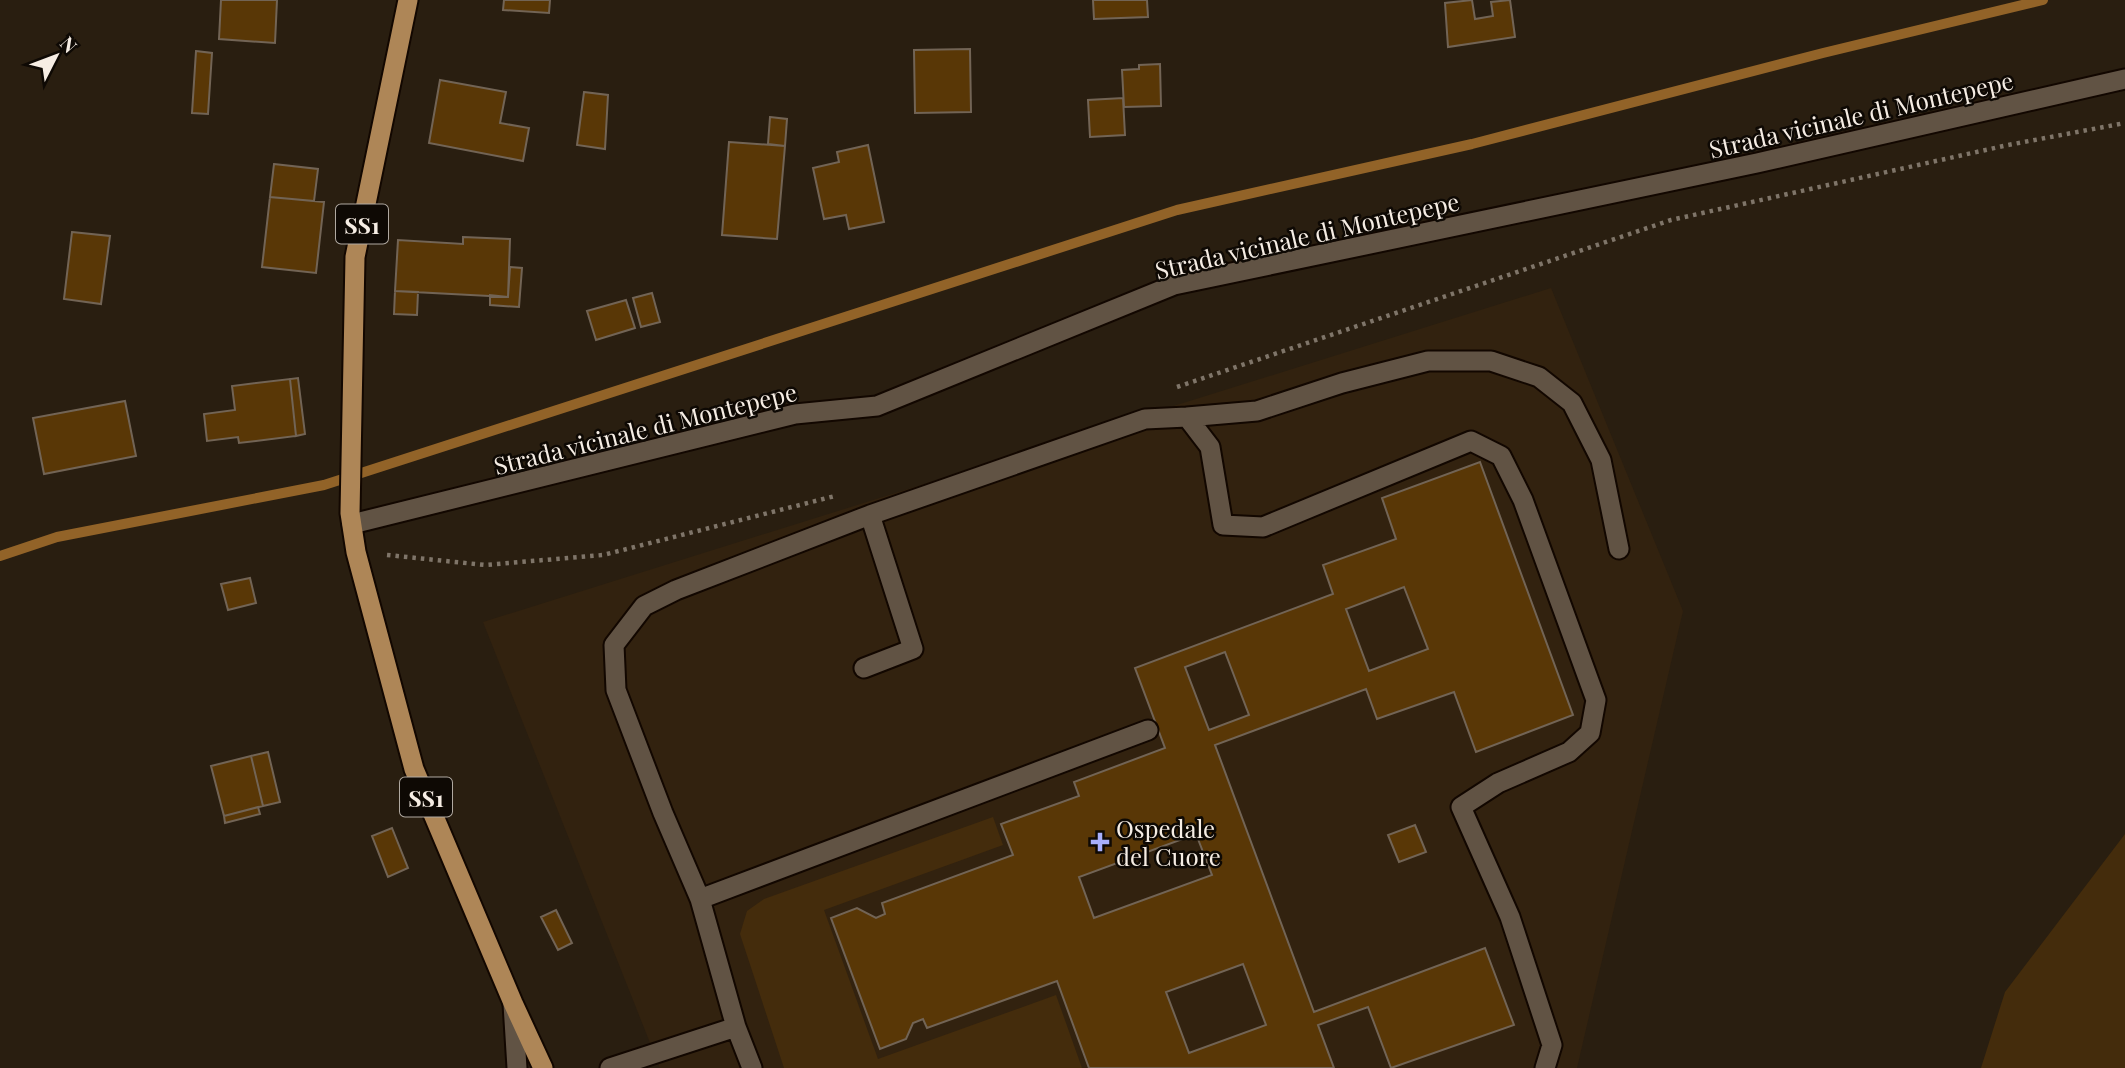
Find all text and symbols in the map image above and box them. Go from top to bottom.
north arrow [21,21,91,91]
text: N [55,30,84,58]
street label: Strada vicinale di Montepepe [1706,63,2016,165]
street label: Strada vicinale di Montepepe [1152,184,1462,286]
road number: SS1 [336,204,388,244]
street label: Strada vicinale di Montepepe [490,375,800,481]
road number: SS1 [400,778,452,817]
place label: Ospedale del Cuore [1116,812,1221,872]
marker: Ospedale del Cuore [1090,832,1110,852]

